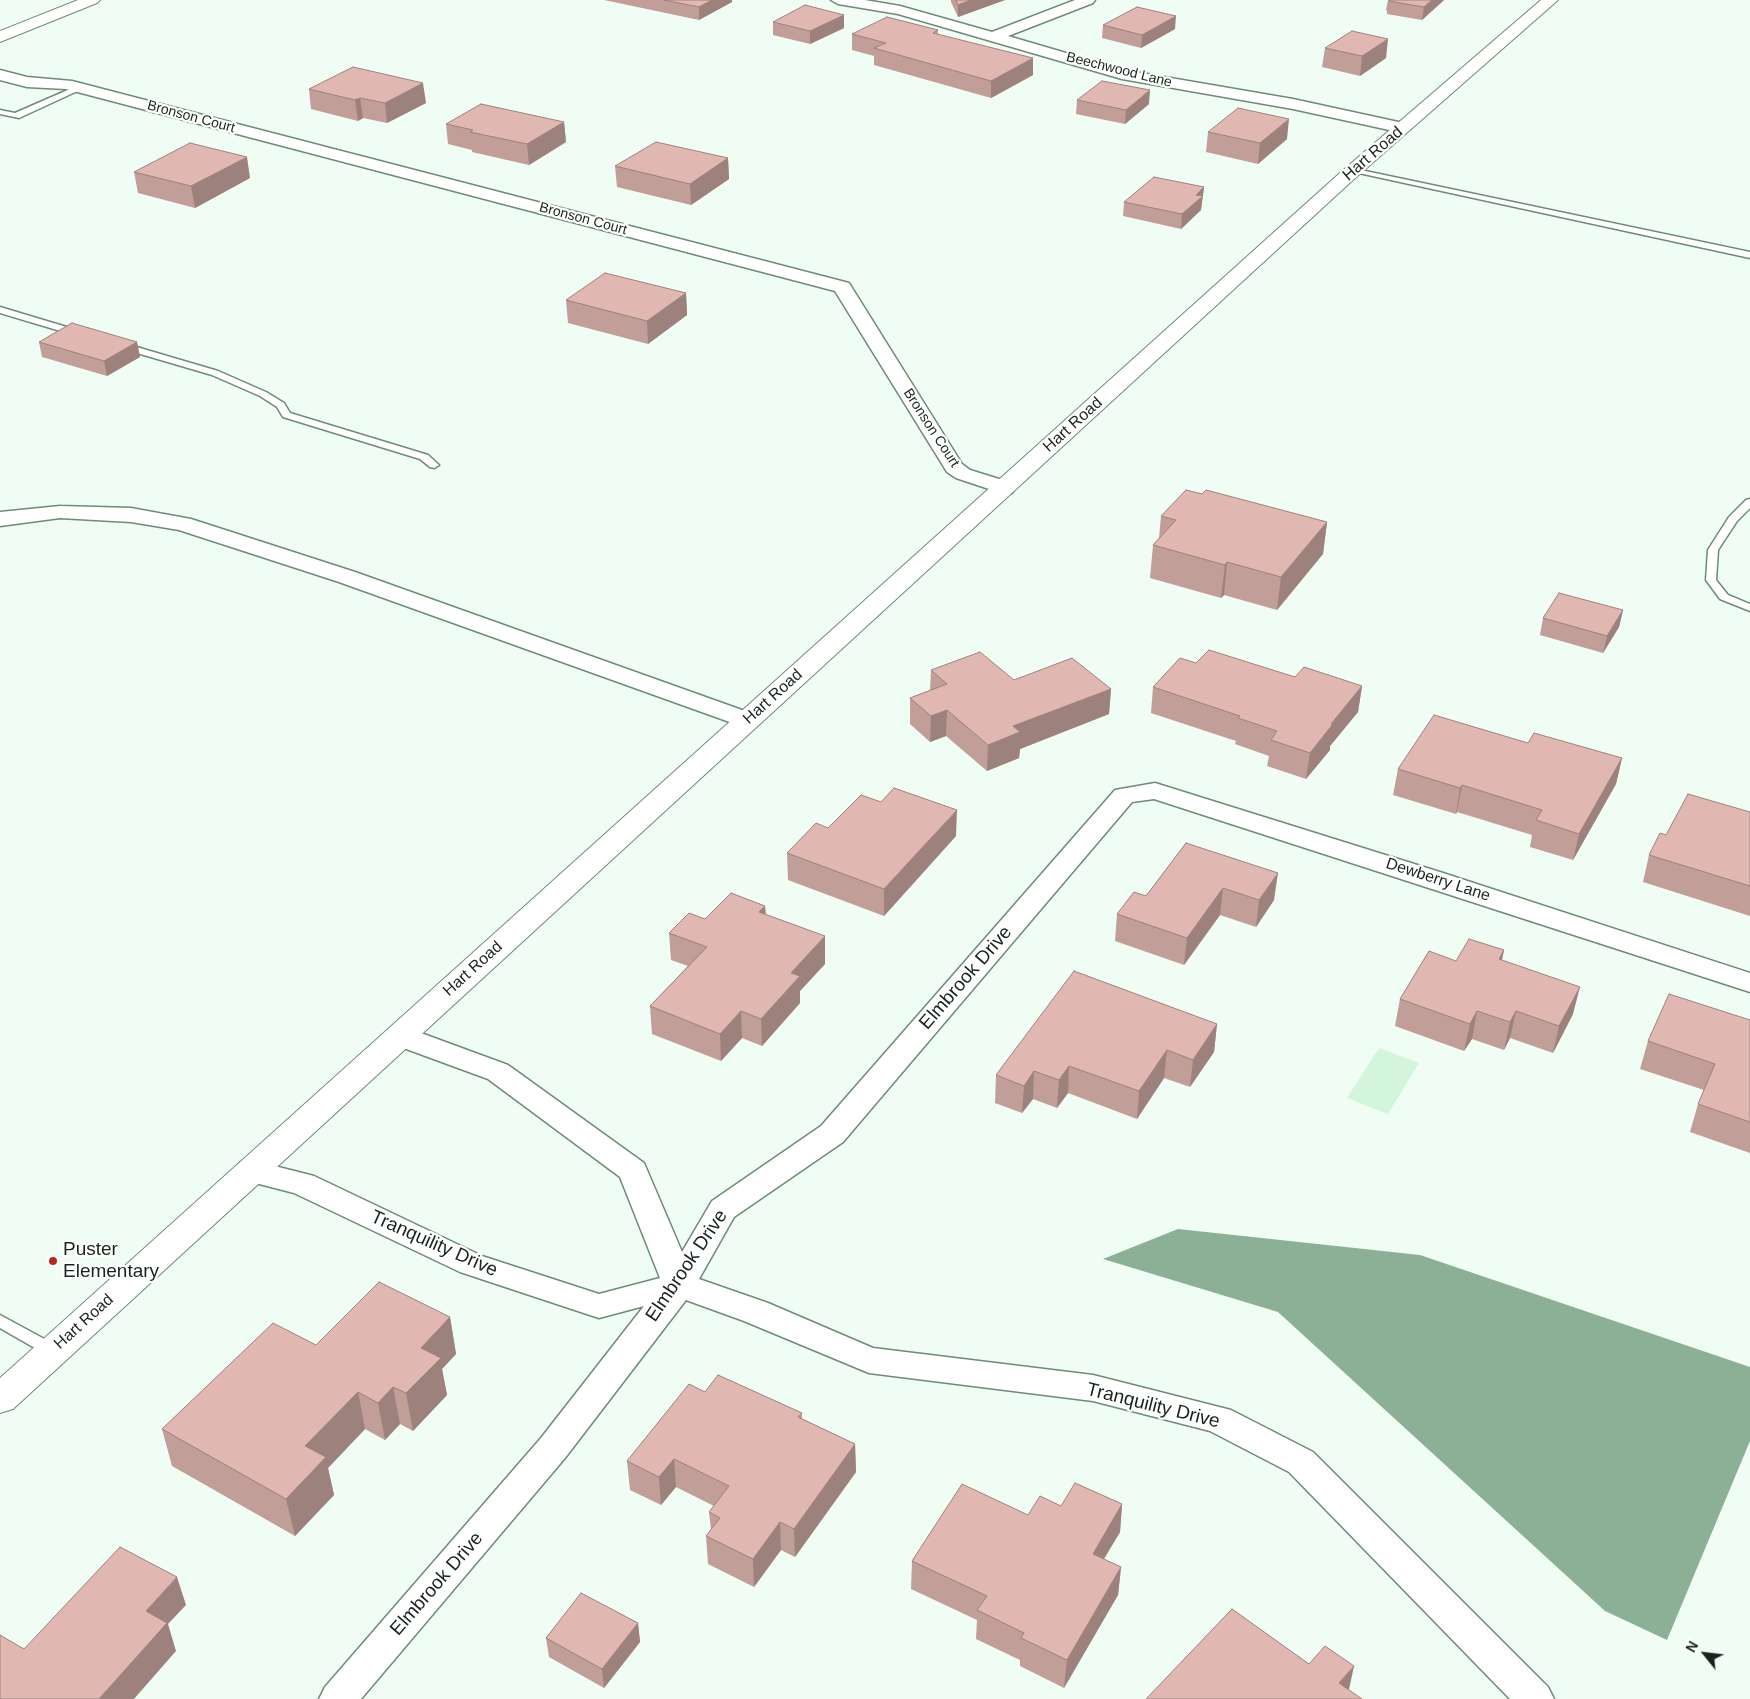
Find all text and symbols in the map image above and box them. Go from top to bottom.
street label: Beechwood Lane [1064,49,1174,91]
street label: Bronson Court [145,97,237,137]
street label: Hart Road [1339,123,1407,185]
street label: Bronson Court [537,199,629,239]
street label: Bronson Court [899,386,963,470]
street label: Hart Road [1039,393,1107,457]
street label: Hart Road [739,665,807,729]
street label: Dewberry Lane [1383,854,1493,906]
street label: Elmbrook Drive [915,922,1017,1034]
street label: Hart Road [439,937,507,1001]
street label: Tranquility Drive [367,1206,501,1282]
street label: Elmbrook Drive [641,1206,733,1326]
place label: Puster Elementary [63,1239,159,1283]
marker: Puster Elementary [47,1255,59,1267]
street label: Hart Road [50,1290,118,1354]
street label: Tranquility Drive [1084,1378,1222,1434]
street label: Elmbrook Drive [386,1528,488,1640]
north arrow [1680,1629,1730,1679]
text: N [1682,1638,1701,1655]

